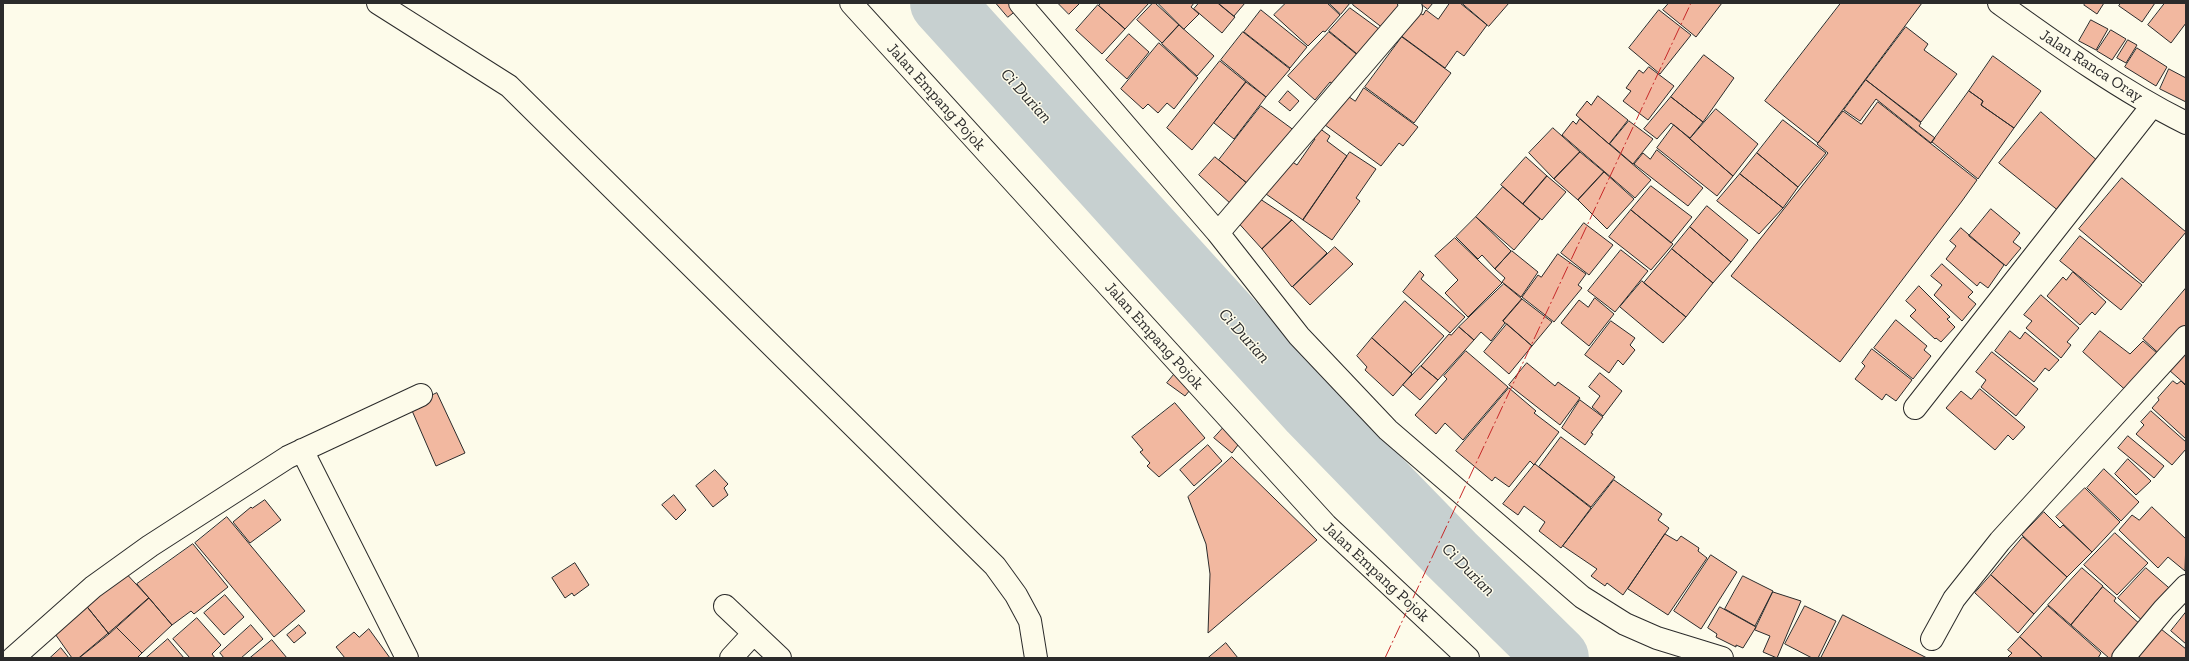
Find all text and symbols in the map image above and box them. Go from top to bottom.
street label: Jalan Ranca Oray [2036,26,2146,106]
street label: Jalan Empang Pojok [883,39,989,155]
water label: Ci Durian [996,64,1056,128]
street label: Jalan Empang Pojok [1101,278,1207,394]
water label: Ci Durian [1214,304,1274,368]
street label: Jalan Empang Pojok [1319,518,1433,626]
water label: Ci Durian [1437,539,1499,601]

